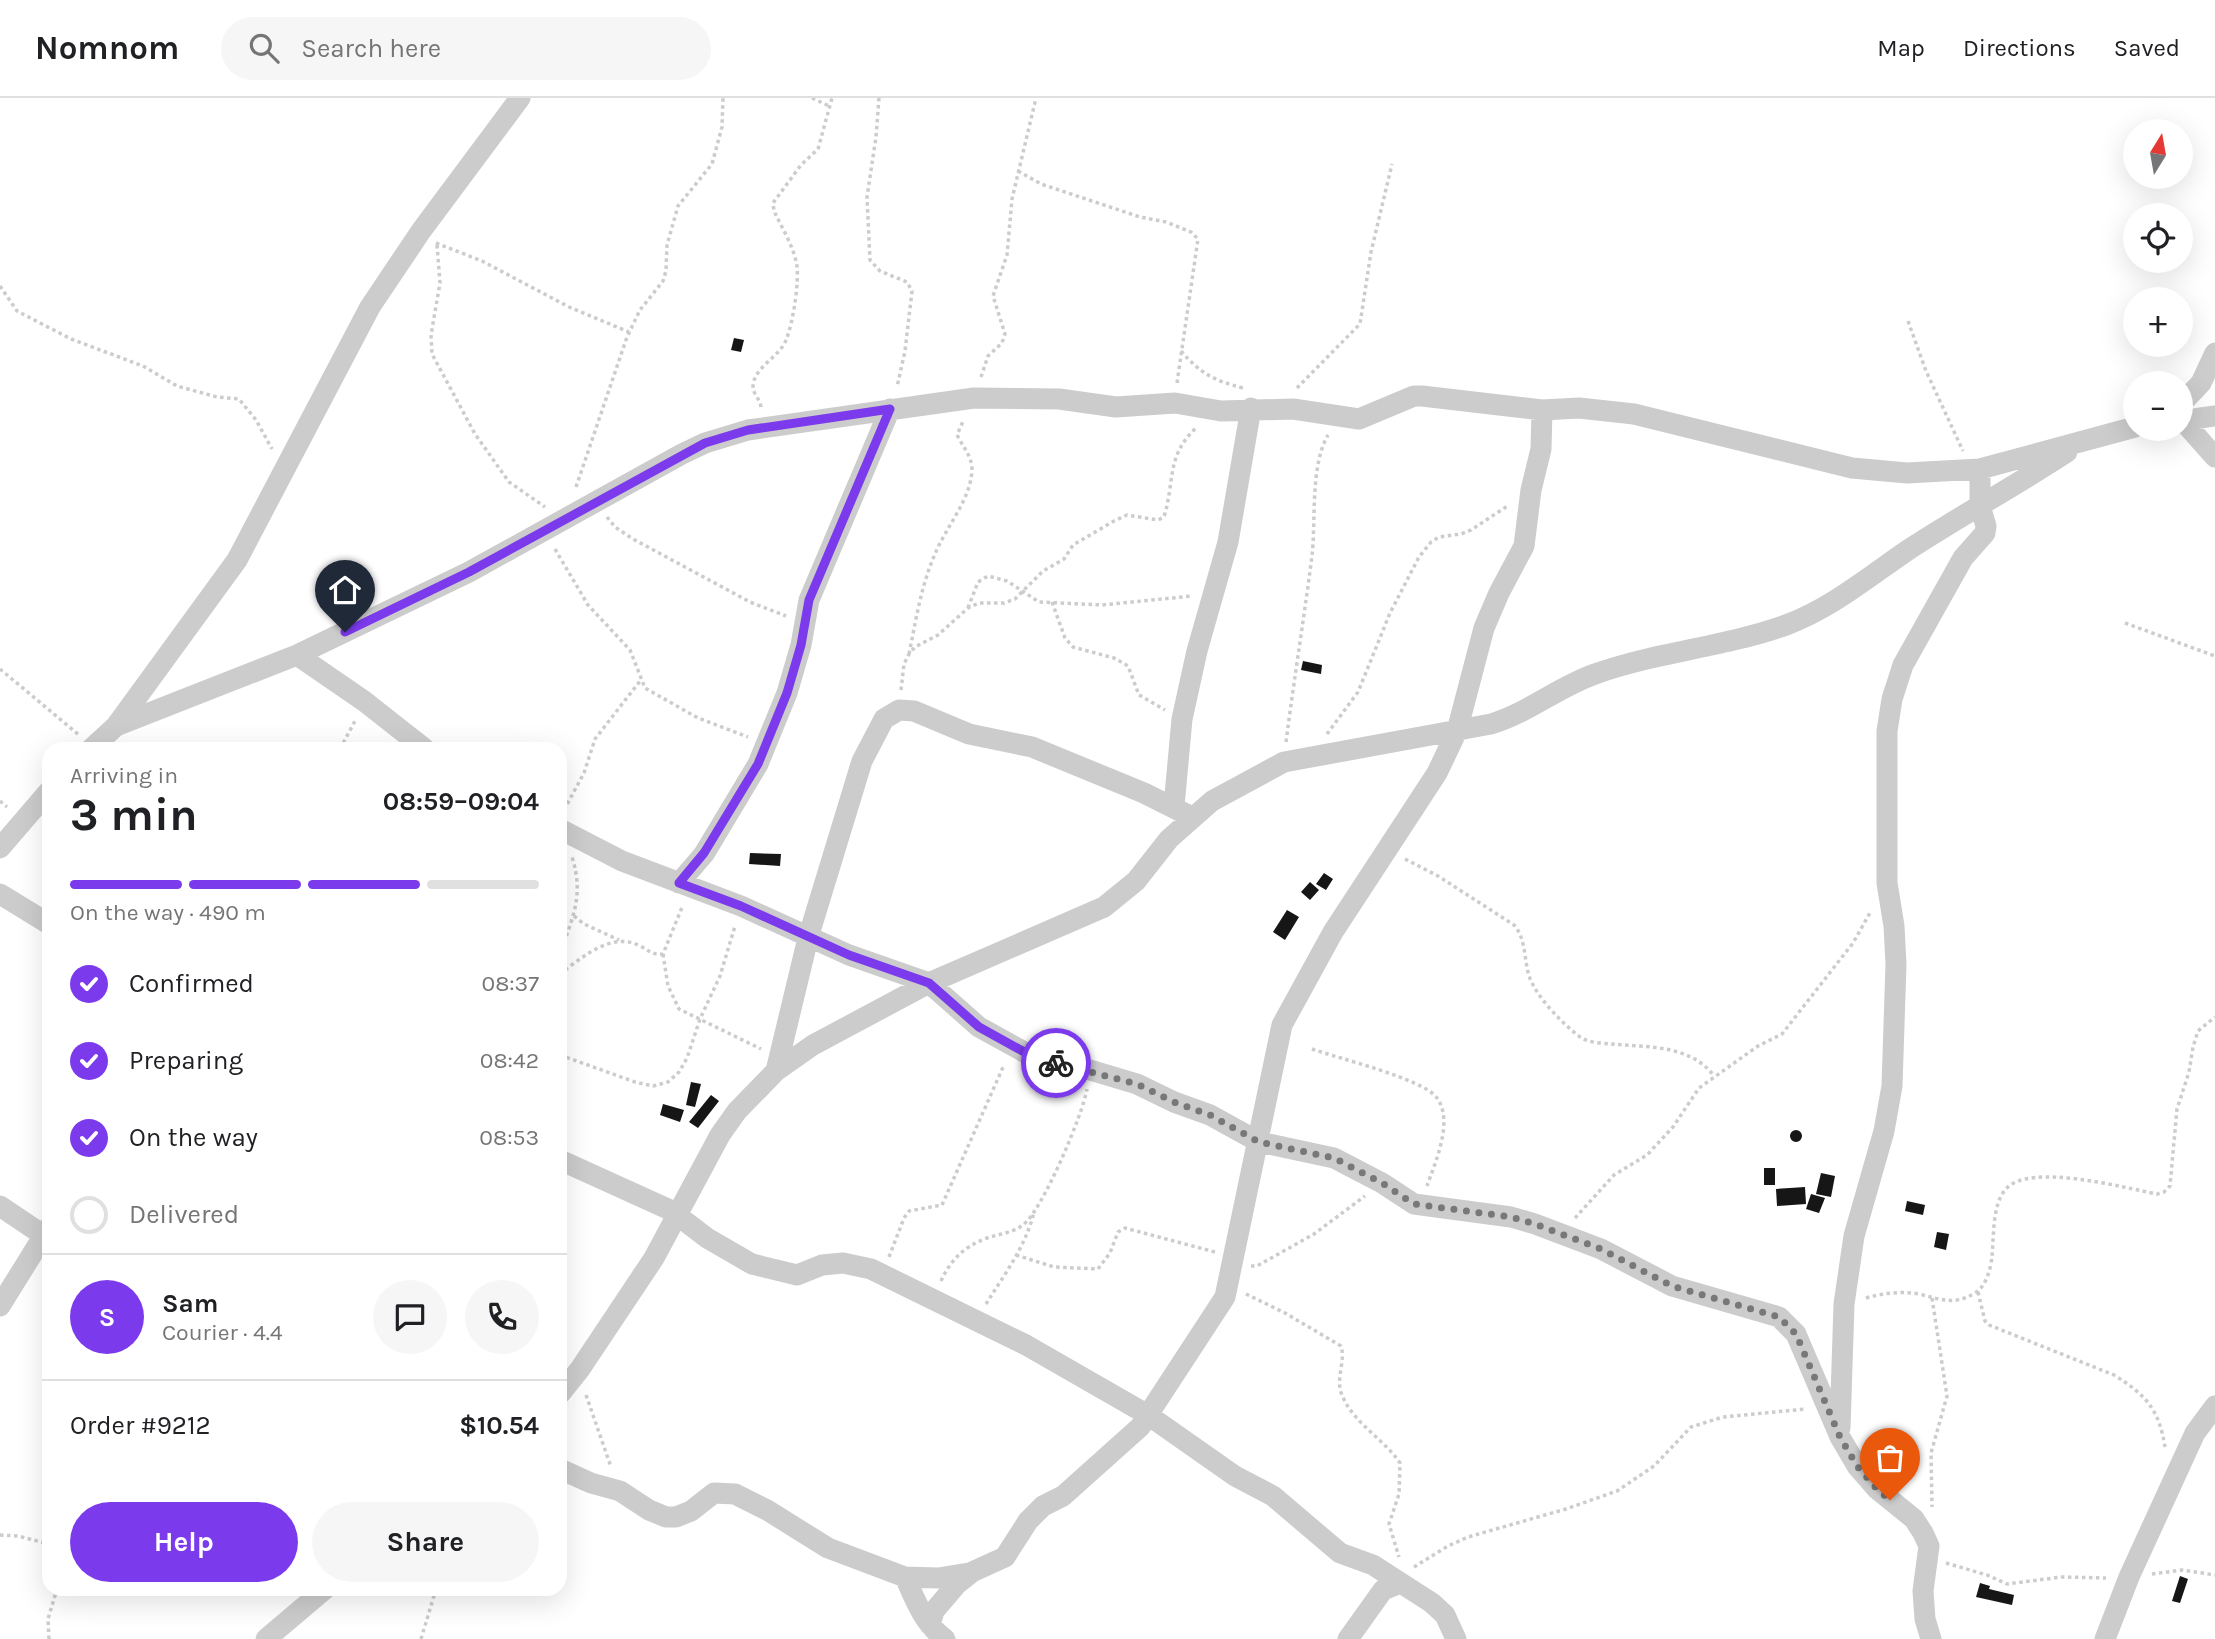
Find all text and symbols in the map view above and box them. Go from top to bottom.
search box [221,17,711,80]
text: Nomnom [35,29,179,67]
icon: search [245,29,283,67]
text: Search here [301,33,441,64]
text: Map [1877,34,1925,62]
text: Directions [1963,34,2076,62]
text: Saved [2114,34,2180,62]
north arrow [2123,119,2193,189]
map controls [2123,119,2193,441]
button: locate [2123,203,2193,273]
button: + [2123,287,2193,357]
button: − [2123,371,2193,441]
pin [315,560,375,632]
icon: home [326,571,364,609]
text: Arriving in [70,762,178,789]
text: 08:59–09:04 [383,786,539,817]
text: 3 min [70,788,198,842]
text: On the way · 490 m [70,899,266,926]
icon: check [70,965,108,1003]
text: Confirmed [129,968,254,999]
text: 08:37 [482,970,539,997]
courier [1021,1028,1091,1098]
icon: check [70,1042,108,1080]
icon: bike [1037,1044,1075,1082]
text: Preparing [129,1045,243,1076]
text: 08:42 [480,1047,539,1074]
icon: check [70,1119,108,1157]
text: On the way [129,1122,258,1153]
text: 08:53 [479,1124,539,1151]
text: Delivered [129,1199,239,1230]
button: chat [373,1280,447,1354]
button: phone [465,1280,539,1354]
text: Sam [162,1288,218,1319]
text: S [99,1302,115,1333]
text: Courier · 4.4 [162,1319,283,1346]
text: Order #9212 [70,1410,211,1441]
text: $10.54 [459,1410,539,1441]
pin [1860,1428,1920,1500]
icon: bag [1871,1439,1909,1477]
button: Help [70,1502,298,1582]
button: Share [312,1502,539,1582]

